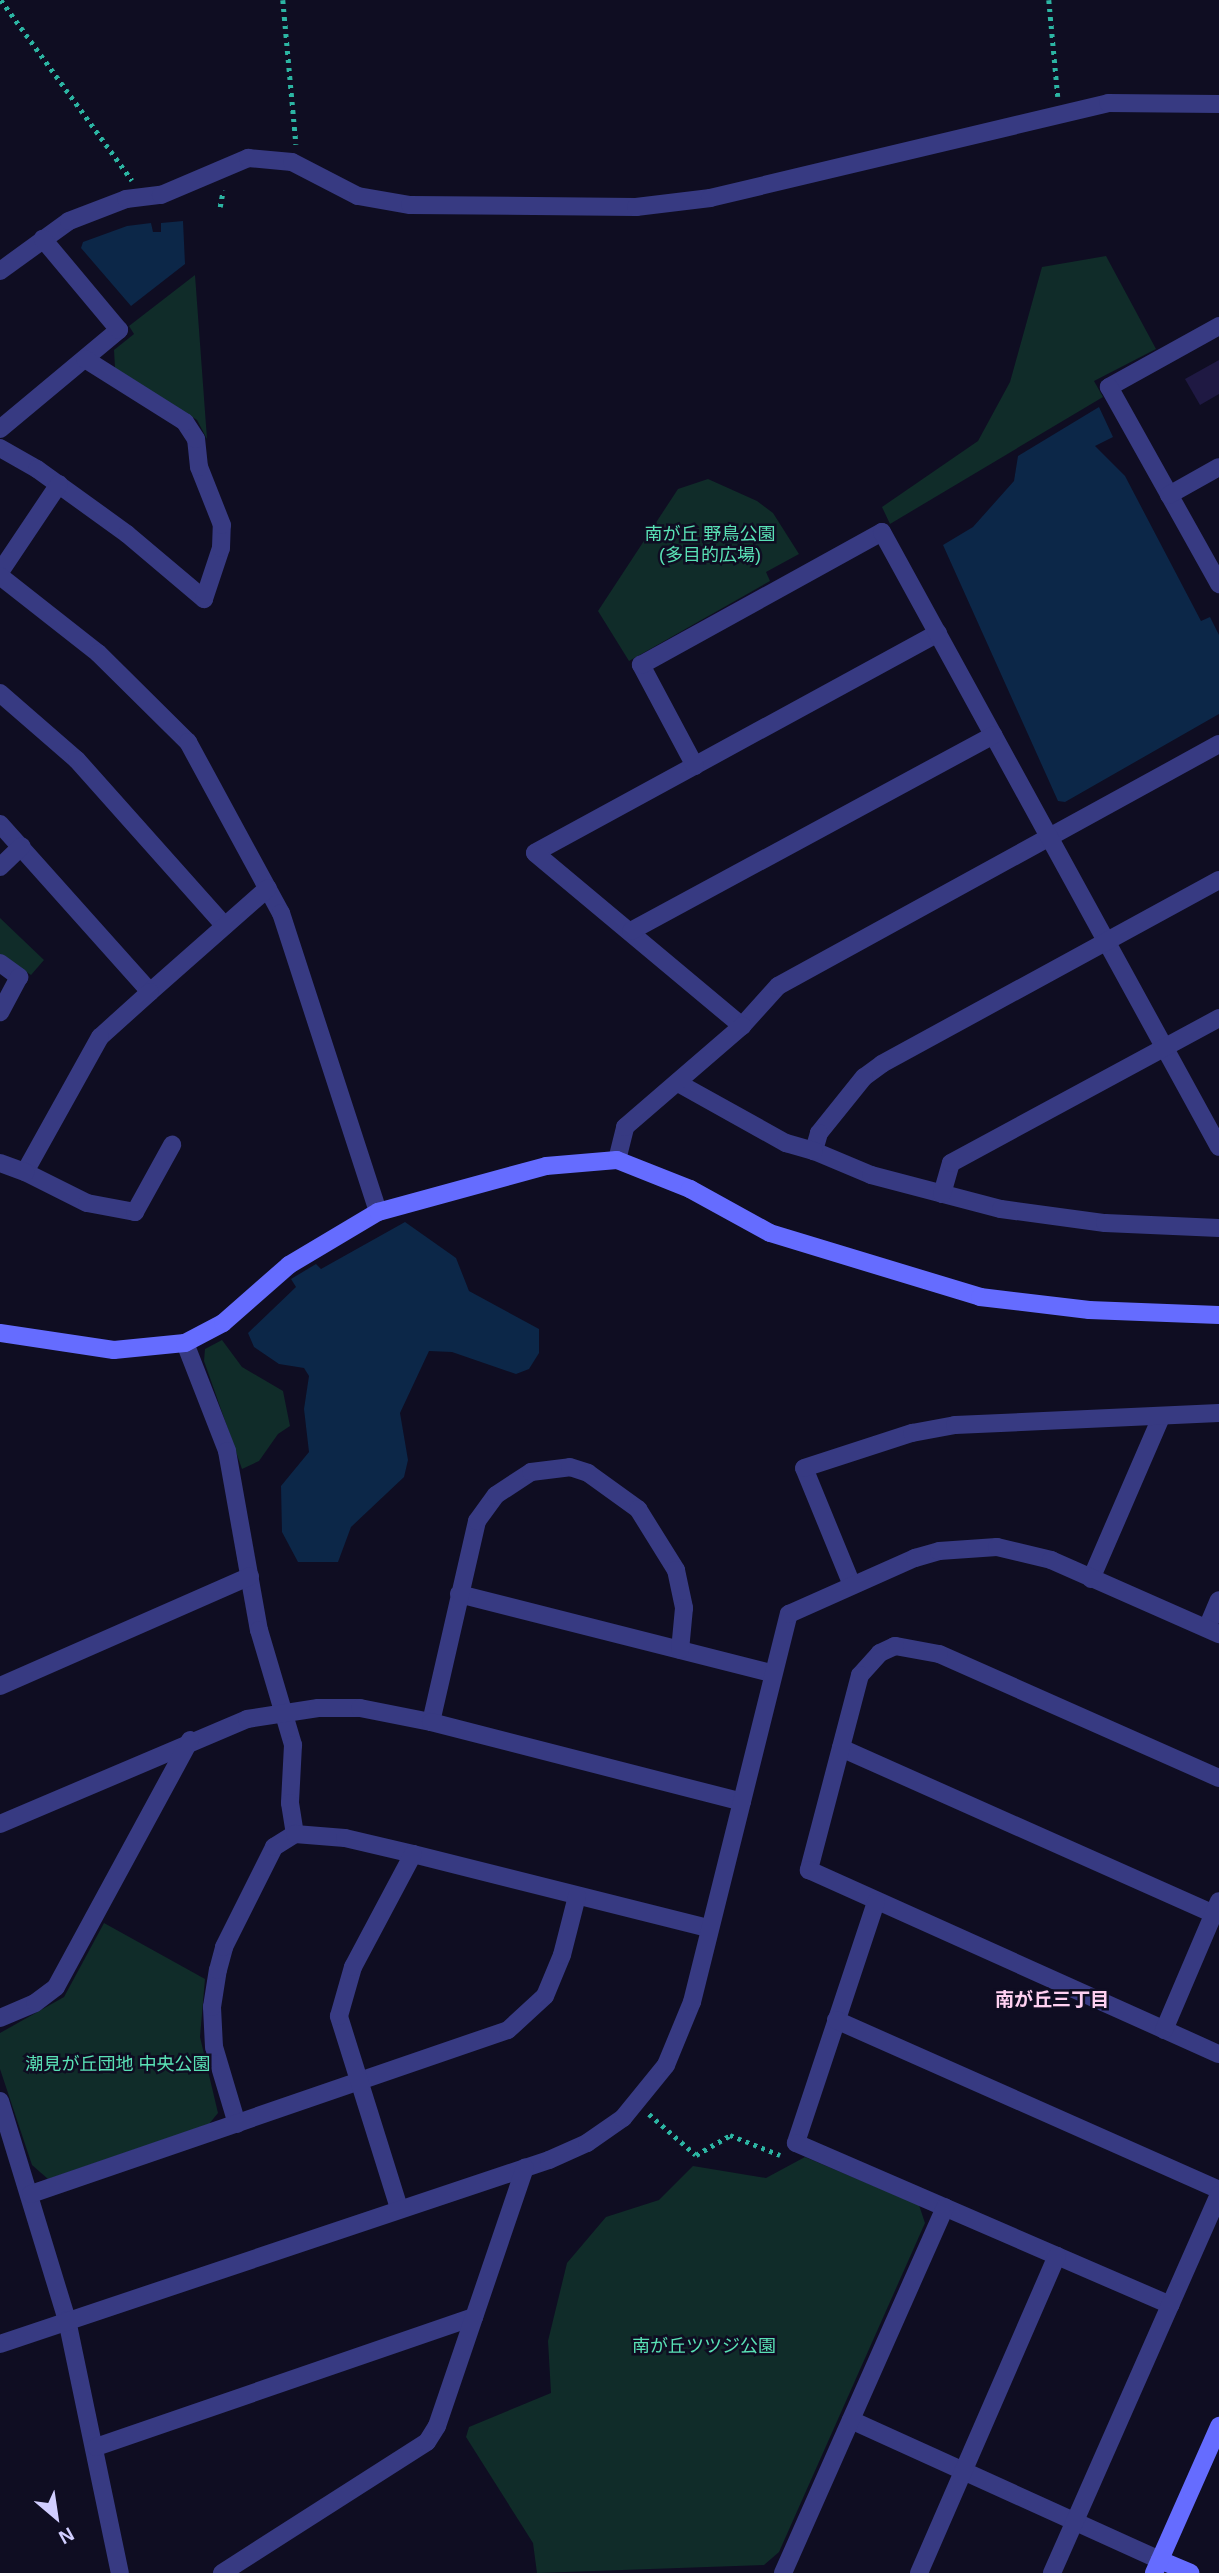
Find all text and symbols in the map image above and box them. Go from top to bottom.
park label: 南が丘 野鳥公園 (多目的広場) [644,524,776,566]
district label: 南が丘三丁目 [995,1989,1109,2011]
park label: 潮見が丘団地 中央公園 [25,2053,211,2075]
park label: 南が丘ツツジ公園 [632,2335,776,2357]
north arrow [21,2482,91,2552]
text: N [55,2523,78,2548]

